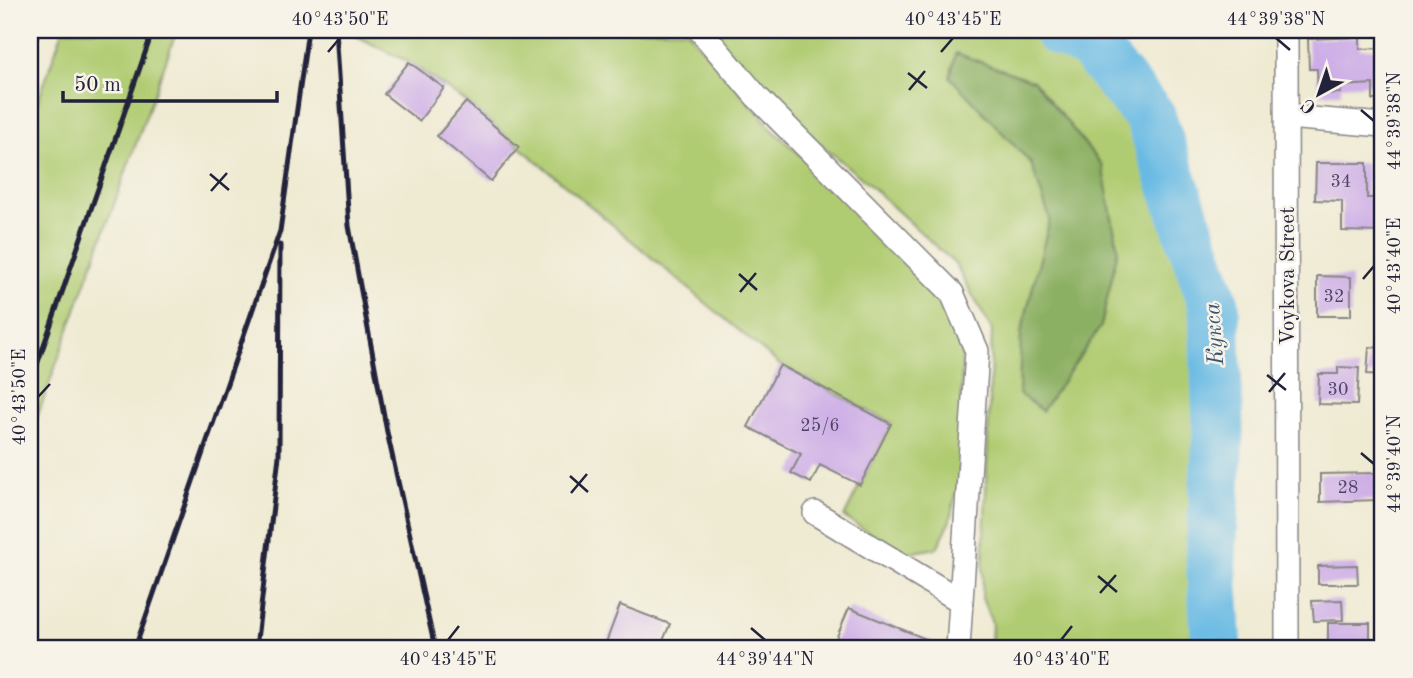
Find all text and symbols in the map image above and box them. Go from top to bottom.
text: 40°43'50"E [292,11,388,29]
text: 40°43'45"E [905,11,1001,29]
text: 44°39'38"N [1227,11,1325,29]
scale bar [63,60,276,104]
north arrow [1284,60,1354,130]
text: 44°39'38"N [1386,72,1404,170]
text: 50 m [74,75,121,96]
text: С [1299,94,1321,116]
house number: 34 [1331,173,1351,191]
street label: Voykova Street [1278,207,1299,345]
text: 40°43'40"E [1386,218,1404,314]
house number: 32 [1324,288,1344,306]
water label: Кукса [1201,302,1229,367]
text: 40°43'50"E [11,349,29,445]
house number: 30 [1328,381,1348,399]
text: 44°39'40"N [1386,415,1404,513]
house number: 25/6 [800,417,840,435]
house number: 28 [1338,479,1358,497]
text: 40°43'45"E [400,651,496,669]
text: 44°39'44"N [716,651,814,669]
text: 40°43'40"E [1013,651,1109,669]

